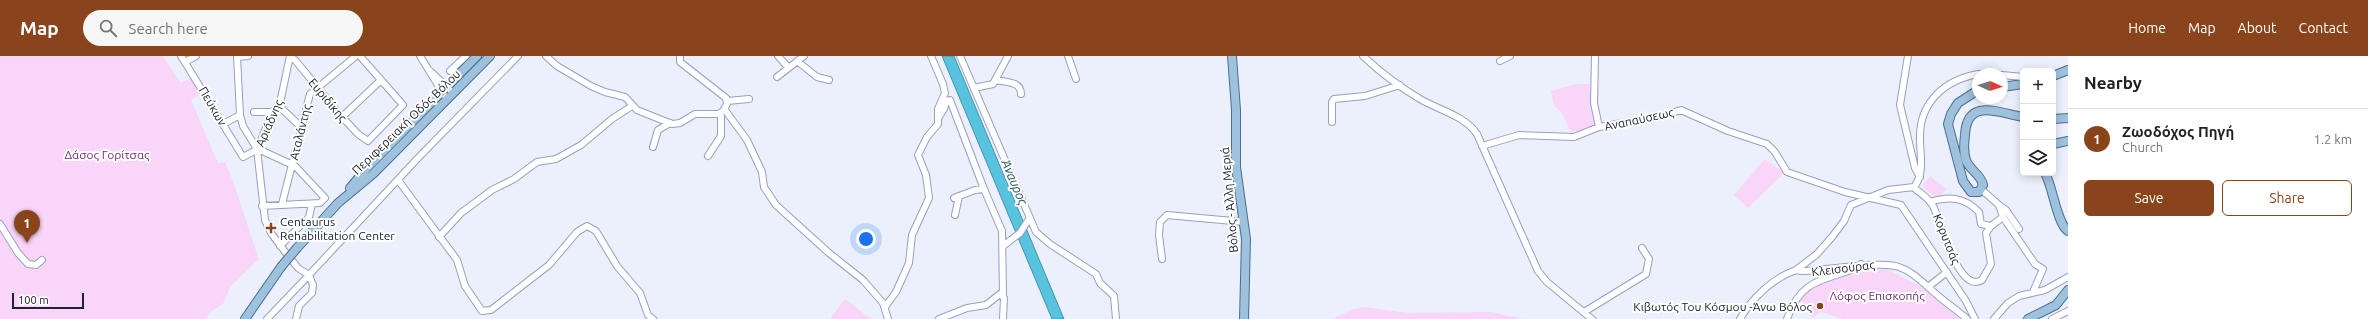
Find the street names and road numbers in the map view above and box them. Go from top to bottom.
street label: Περιφερειακή Οδός Βόλου [349,67,463,178]
street label: Ευριδίκης [305,76,350,125]
street label: Πεύκων [197,84,229,128]
street label: Αριάδνης [253,97,286,149]
street label: Αταλάντης [287,102,314,161]
street label: Αναπαύσεως [1603,105,1675,134]
street label: Βόλος - Άλλη Μεριά [1218,147,1241,253]
street label: Κορυτσάς [1930,212,1963,267]
street label: Κλεισούρας [1811,258,1876,279]

